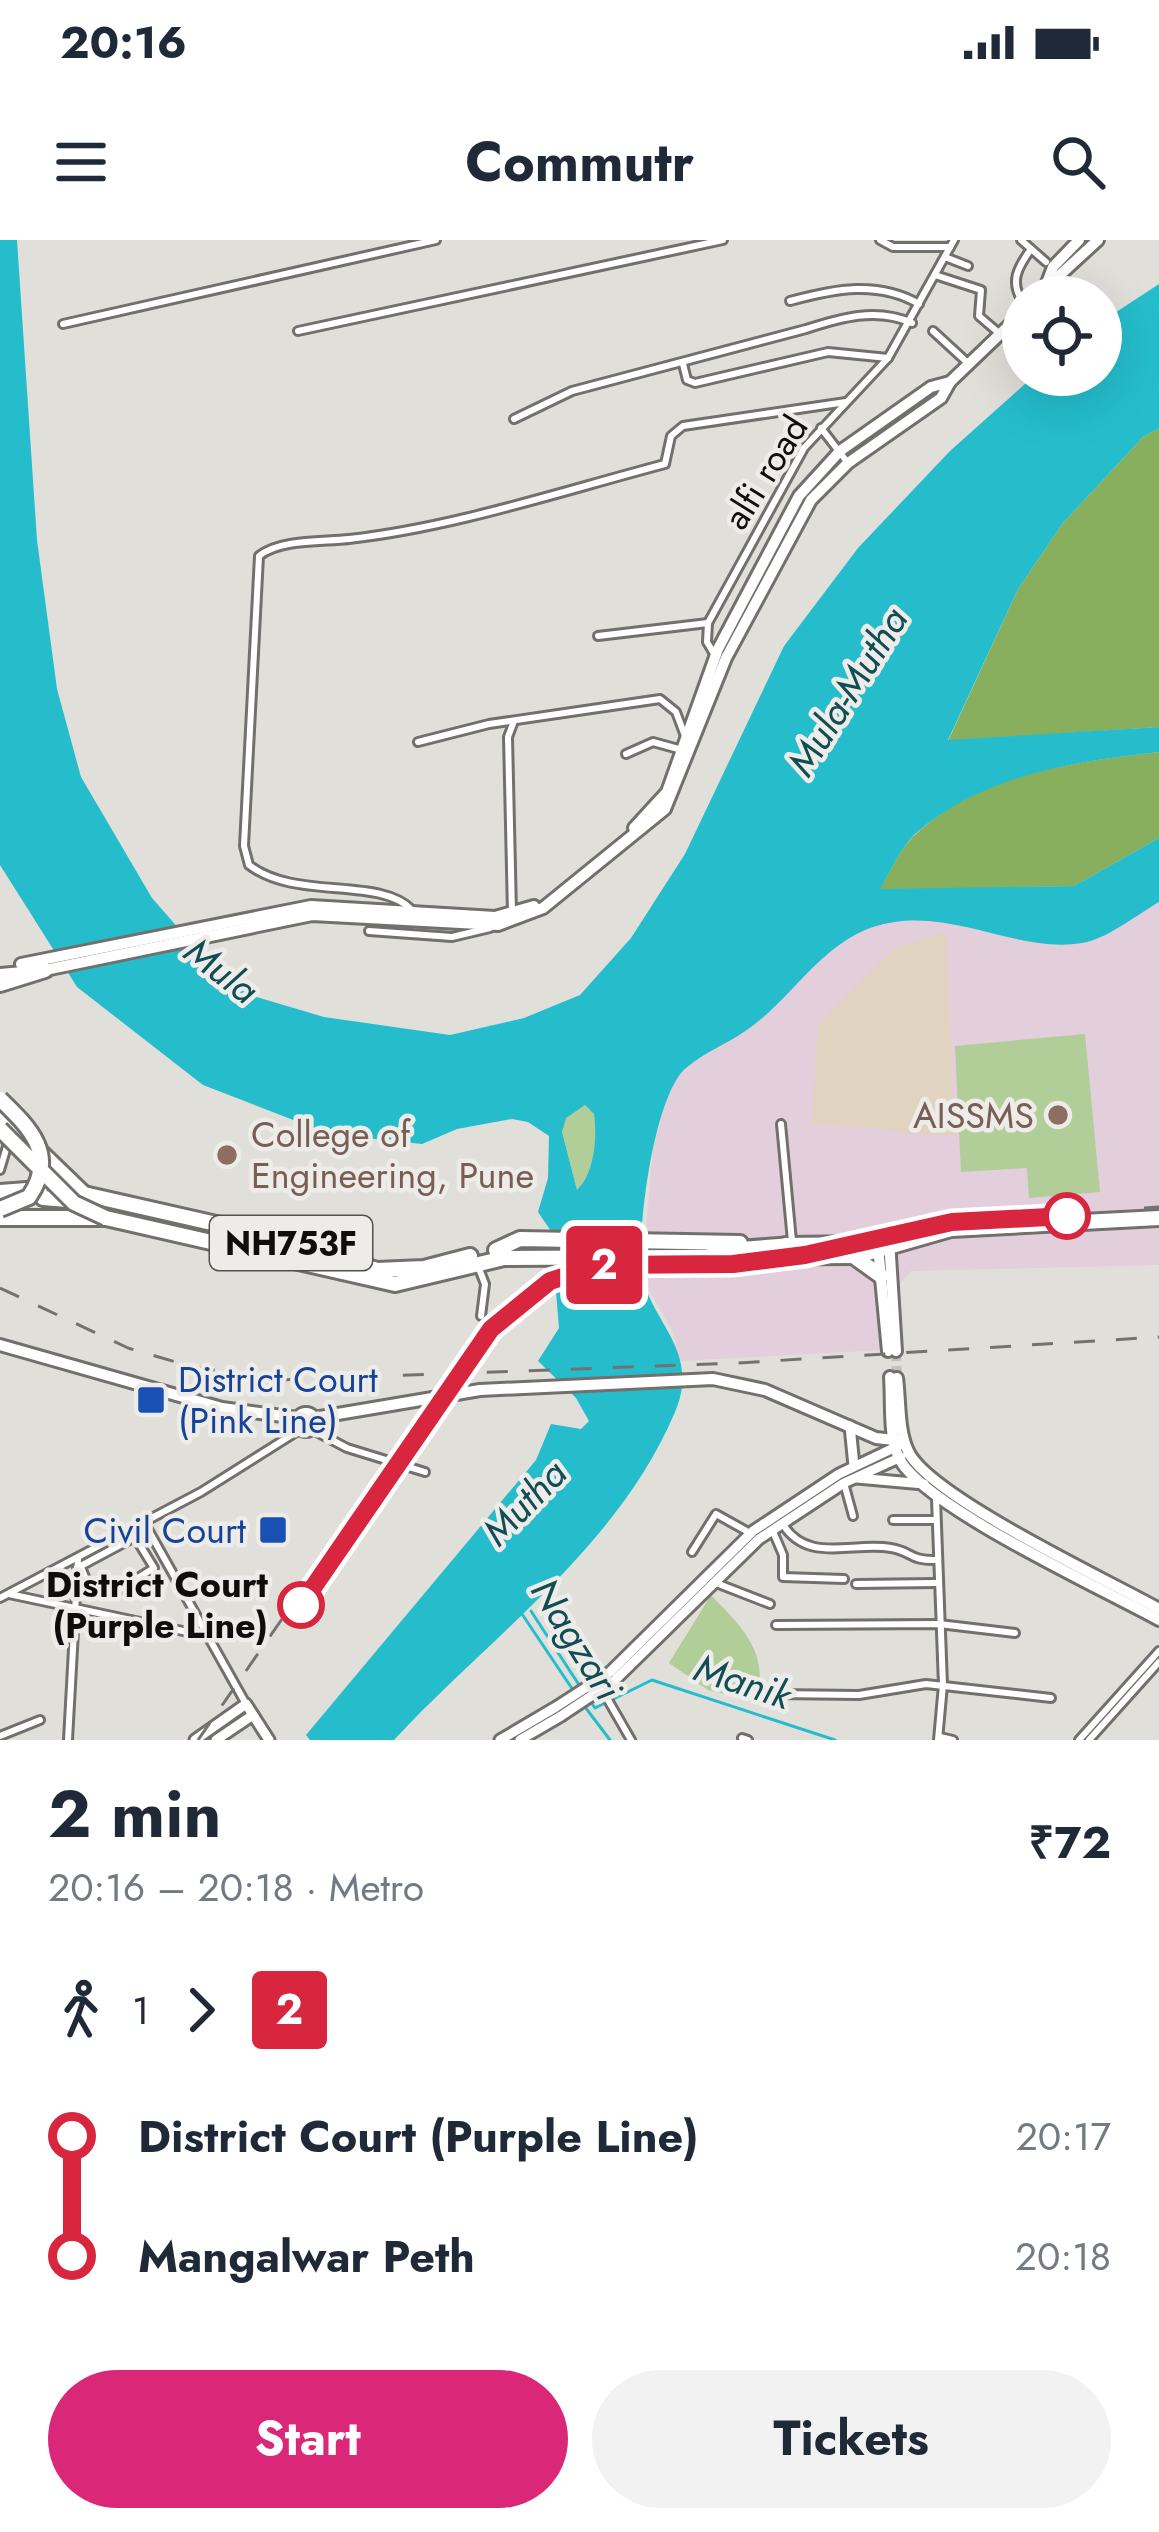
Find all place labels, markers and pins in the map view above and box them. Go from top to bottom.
place label: AISSMS [913,1089,1034,1141]
marker: AISSMS [1045,1102,1071,1128]
place label: College of Engineering, Pune [251,1108,534,1201]
marker: College of Engineering, Pune [214,1142,240,1168]
unlabelled marker [1045,1194,1089,1238]
place label: District Court (Pink Line) [178,1353,378,1446]
marker: District Court (Pink Line) [135,1384,167,1416]
place label: Civil Court [83,1504,246,1556]
marker: Civil Court [257,1514,289,1546]
place label: District Court (Purple Line) [46,1558,269,1651]
marker: District Court (Purple Line) [279,1583,323,1627]

